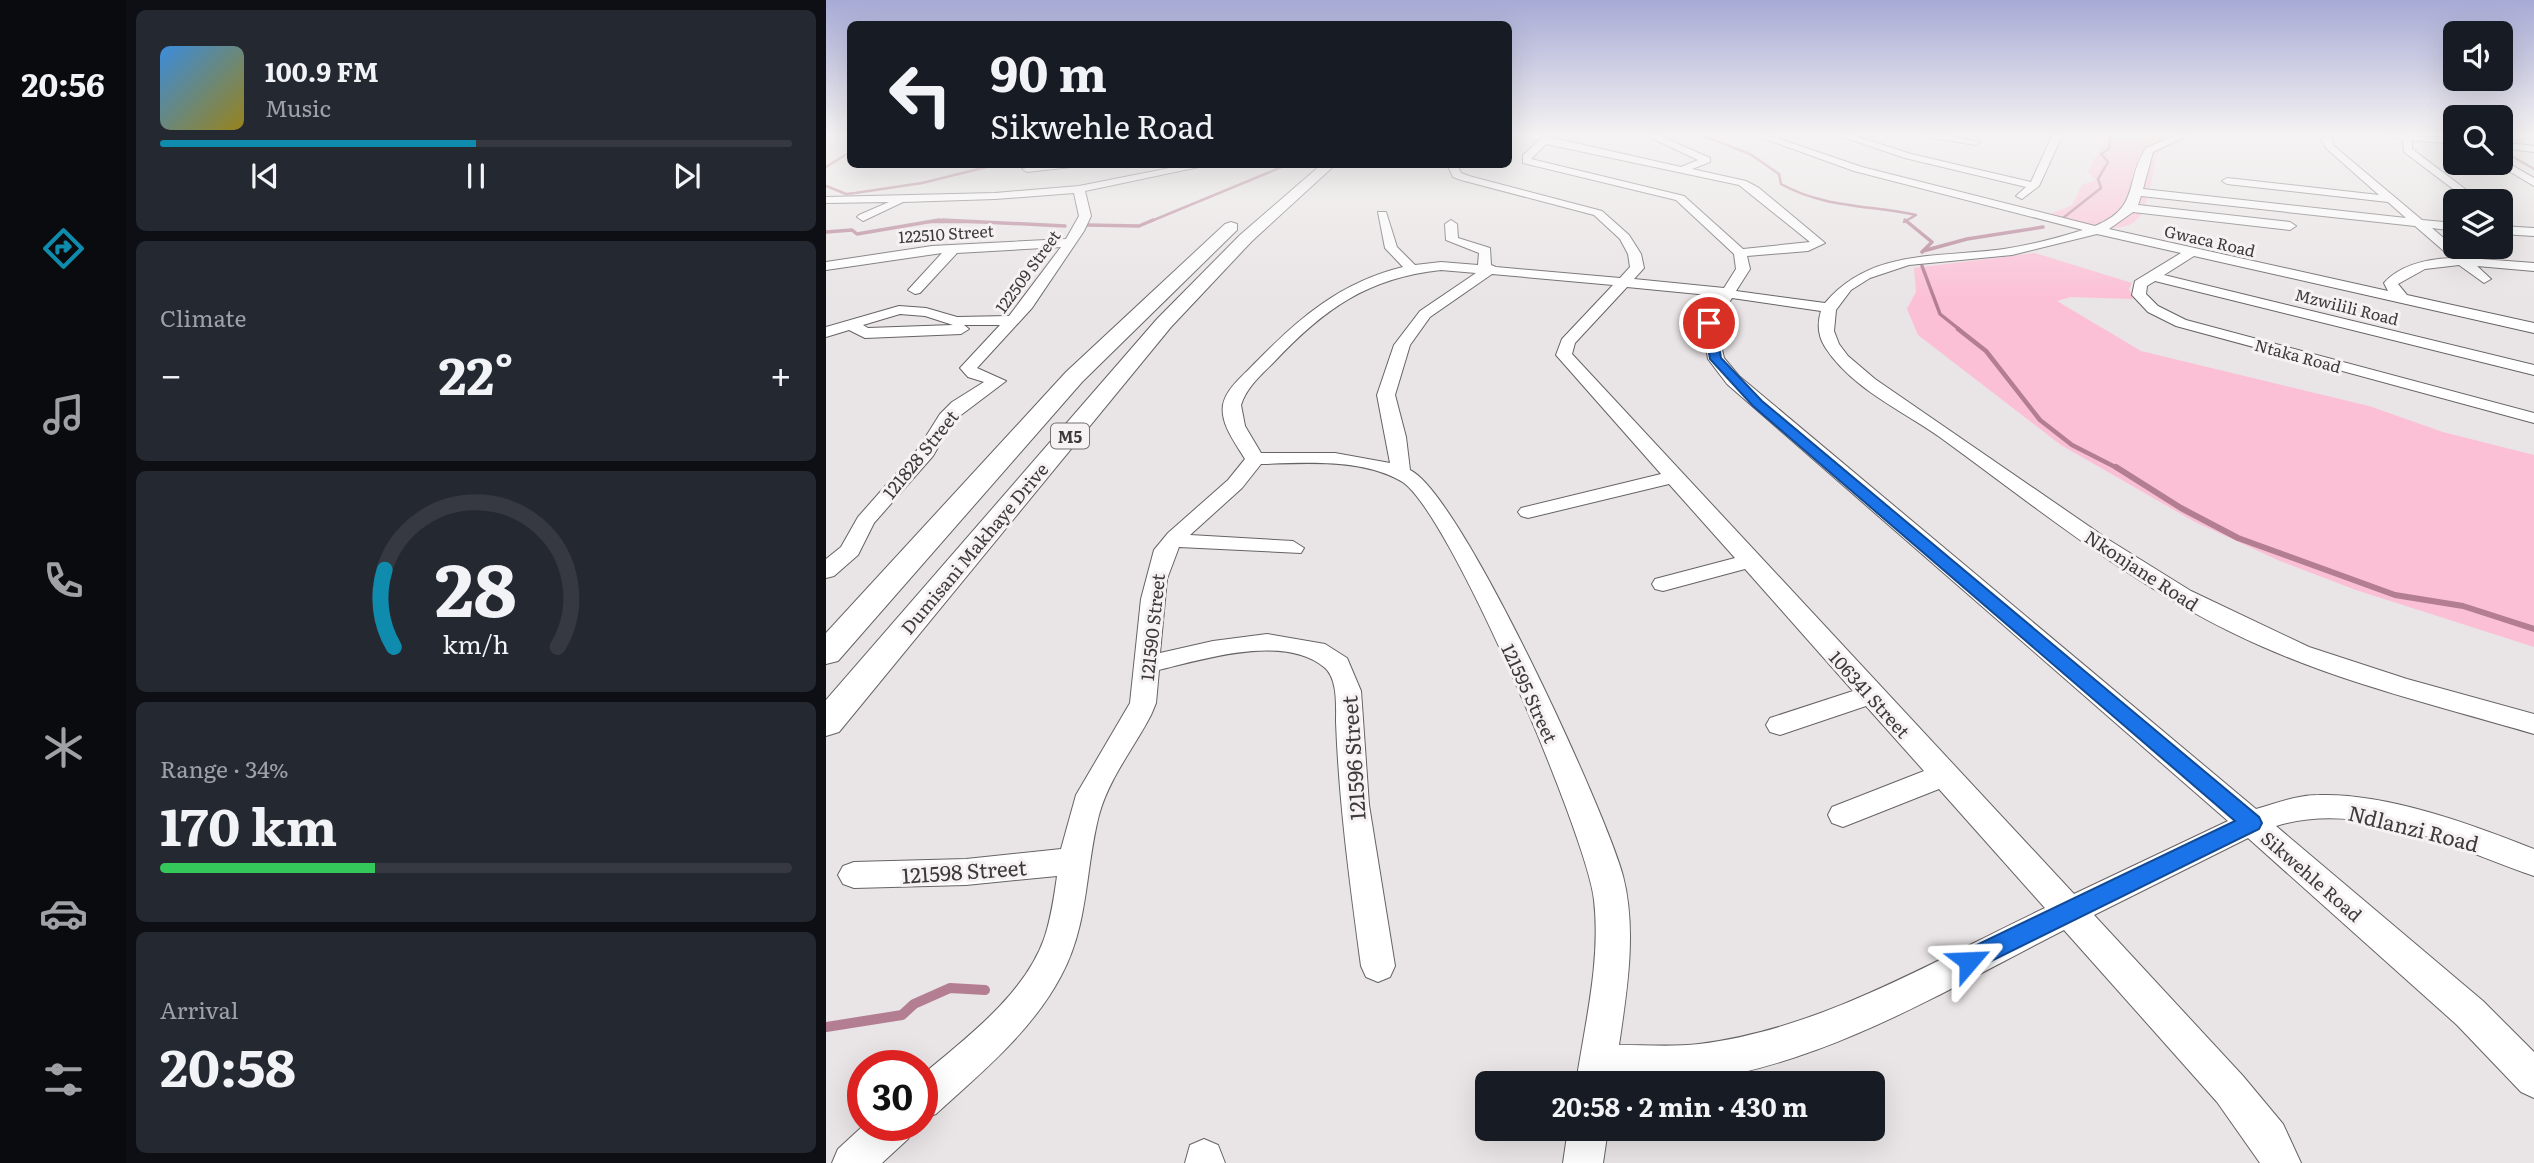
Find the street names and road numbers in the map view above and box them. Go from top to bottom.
street label: 122510 Street [897,218,995,248]
street label: Gwaca Road [2162,218,2258,262]
street label: 122509 Street [989,224,1066,317]
street label: Mzwilili Road [2293,282,2402,331]
street label: Ntaka Road [2252,332,2344,378]
street label: 121828 Street [876,403,965,504]
road number: M5 [1051,424,1089,448]
street label: Dumisani Makhaye Drive [894,456,1054,640]
street label: Nkonjane Road [2080,523,2204,617]
street label: 121590 Street [1133,571,1171,682]
street label: 121595 Street [1495,639,1565,748]
street label: 106341 Street [1823,644,1917,744]
street label: 121596 Street [1332,694,1372,821]
street label: Ndlanzi Road [2345,796,2483,858]
street label: Sikwehle Road [2256,824,2368,928]
street label: 121598 Street [900,850,1028,890]

